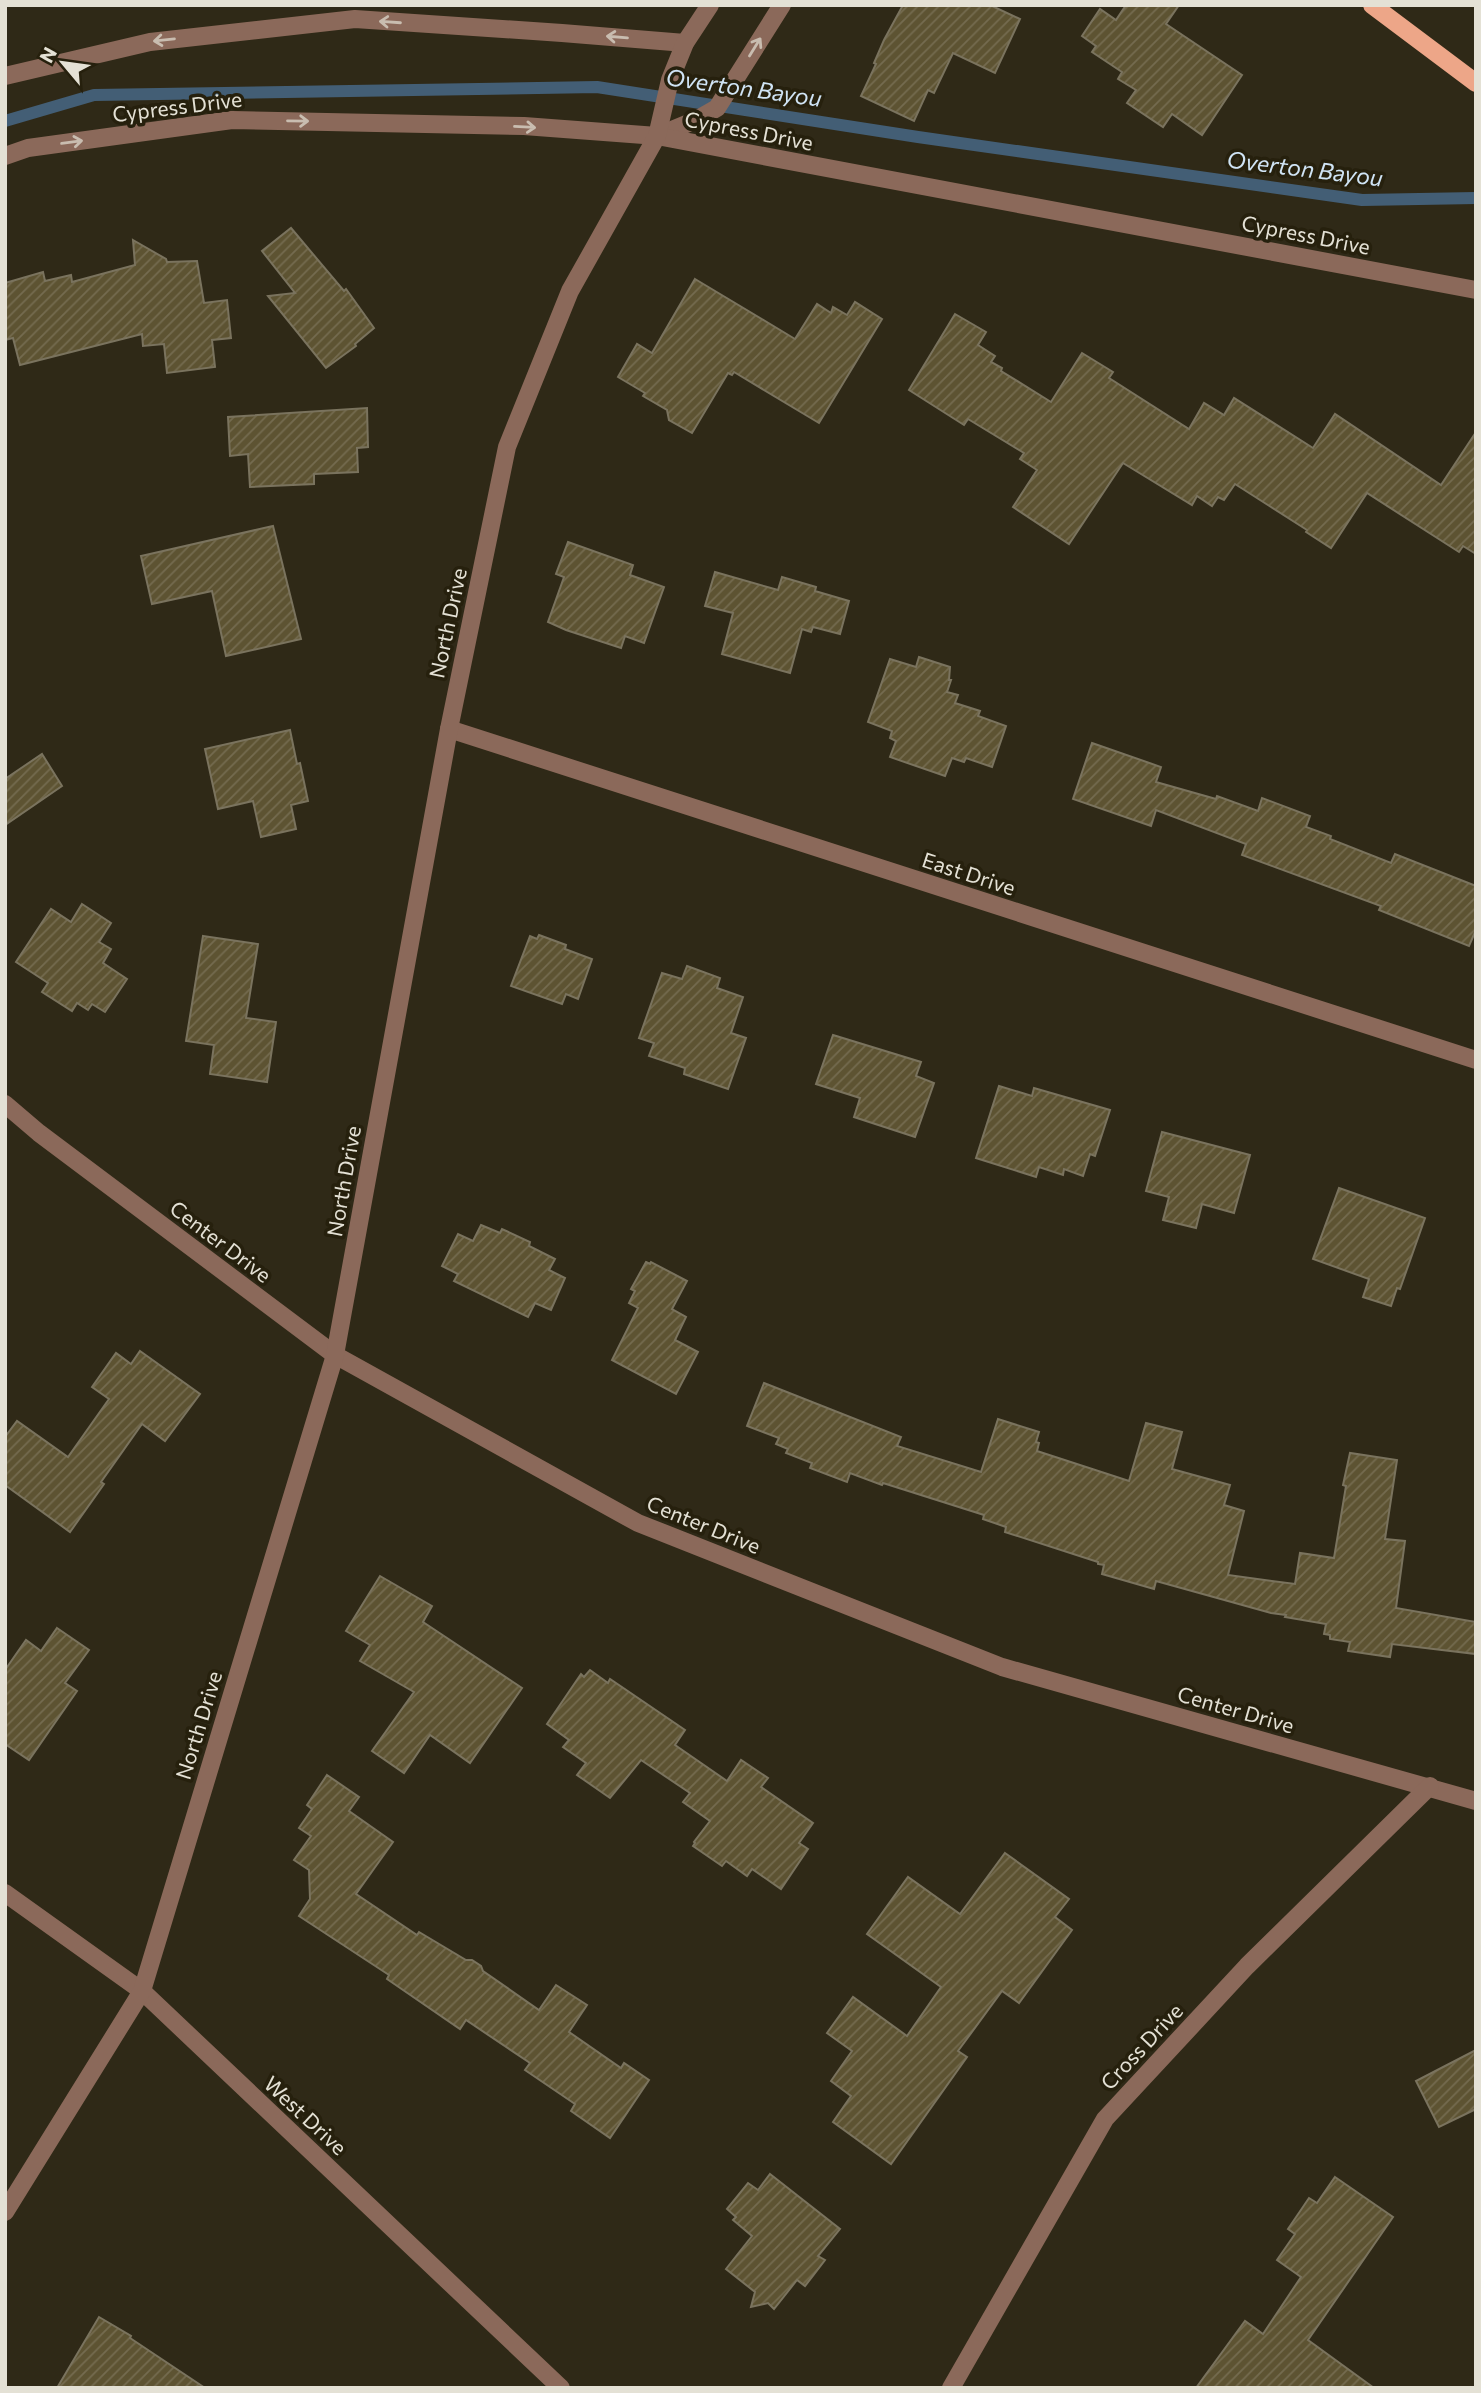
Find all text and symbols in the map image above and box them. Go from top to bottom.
one-way arrow [379,15,402,28]
north arrow [28,28,98,98]
one-way arrow [606,30,629,43]
one-way arrow [153,34,175,47]
one-way arrow [748,38,763,57]
text: N [34,43,61,66]
water label: Overton Bayou [664,62,824,112]
street label: Cypress Drive [111,86,243,126]
street label: Cypress Drive [683,105,815,155]
one-way arrow [286,114,309,128]
one-way arrow [513,120,536,133]
one-way arrow [60,135,83,148]
water label: Overton Bayou [1225,145,1385,191]
street label: Cypress Drive [1240,209,1372,259]
street label: North Drive [423,566,471,680]
street label: East Drive [919,846,1019,900]
street label: North Drive [321,1124,365,1238]
street label: Center Drive [165,1195,277,1287]
street label: Center Drive [644,1490,764,1558]
street label: North Drive [170,1668,226,1782]
street label: Center Drive [1175,1680,1297,1738]
street label: Cross Drive [1095,1998,1187,2094]
street label: West Drive [259,2070,353,2160]

